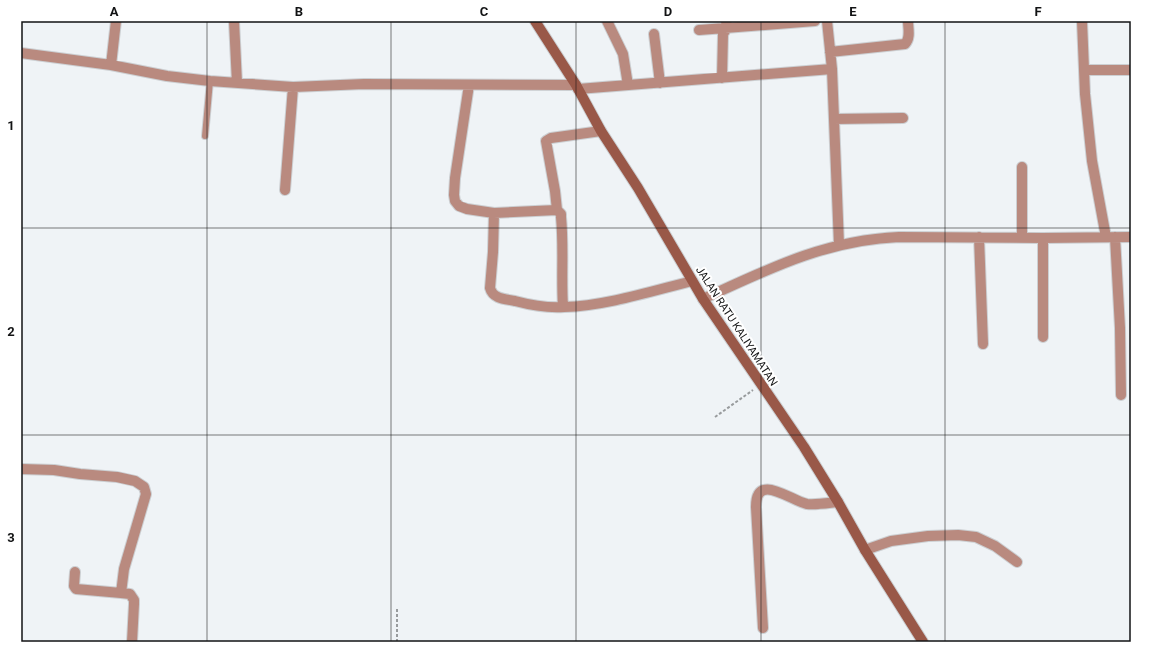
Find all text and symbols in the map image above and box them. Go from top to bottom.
text: A [110,4,119,19]
text: B [295,4,303,19]
text: C [480,4,489,19]
text: D [664,4,672,19]
text: E [849,4,857,19]
text: F [1034,4,1042,19]
text: 1 [7,118,15,133]
street label: JALAN RATU KALIYAMATAN [693,264,780,389]
text: 2 [7,324,15,339]
text: 3 [7,530,15,545]

